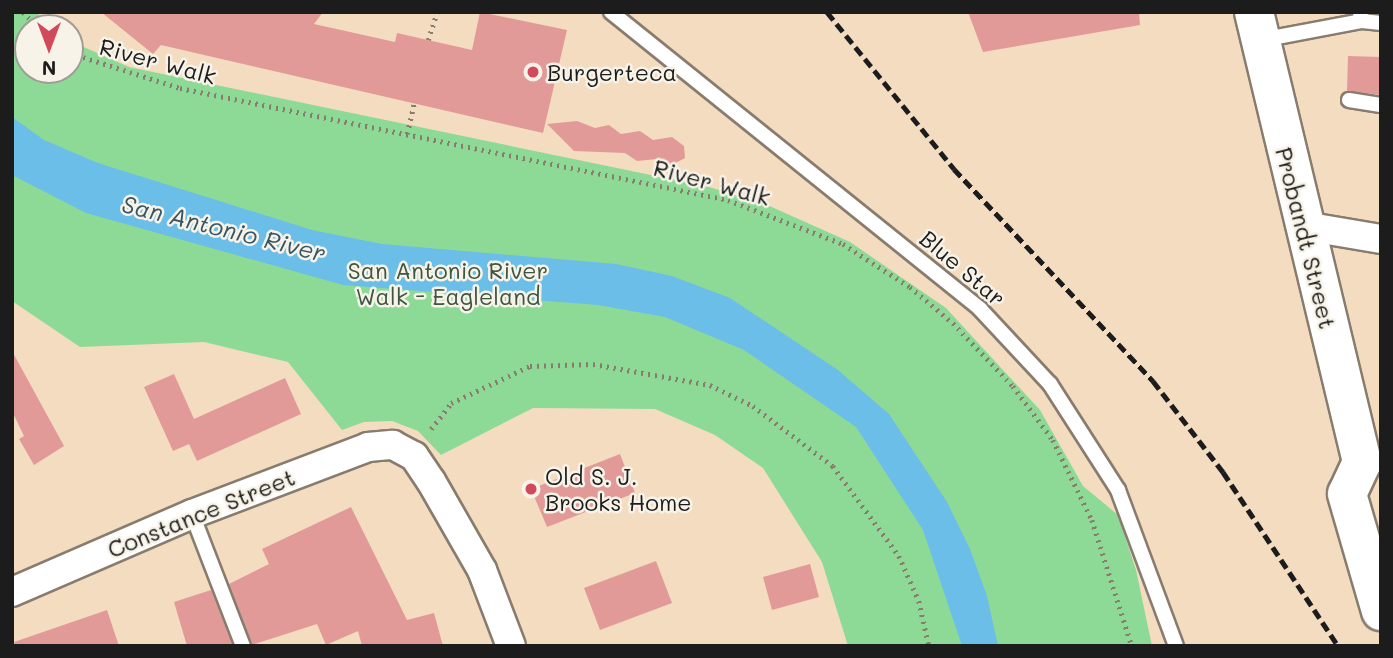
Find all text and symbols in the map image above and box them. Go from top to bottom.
north arrow [14,14,84,84]
street label: River Walk [97,32,219,90]
text: N [42,56,56,81]
place label: Burgerteca [547,58,677,86]
marker: Burgerteca [525,64,541,80]
street label: Probandt Street [1270,144,1342,332]
street label: River Walk [651,153,773,211]
water label: San Antonio River [119,189,329,267]
street label: Blue Star [915,224,1011,312]
park label: San Antonio River Walk - Eagleland [348,256,548,310]
place label: Old S. J. Brooks Home [545,462,691,516]
street label: Constance Street [103,463,299,563]
marker: Old S. J. Brooks Home [523,481,539,497]

